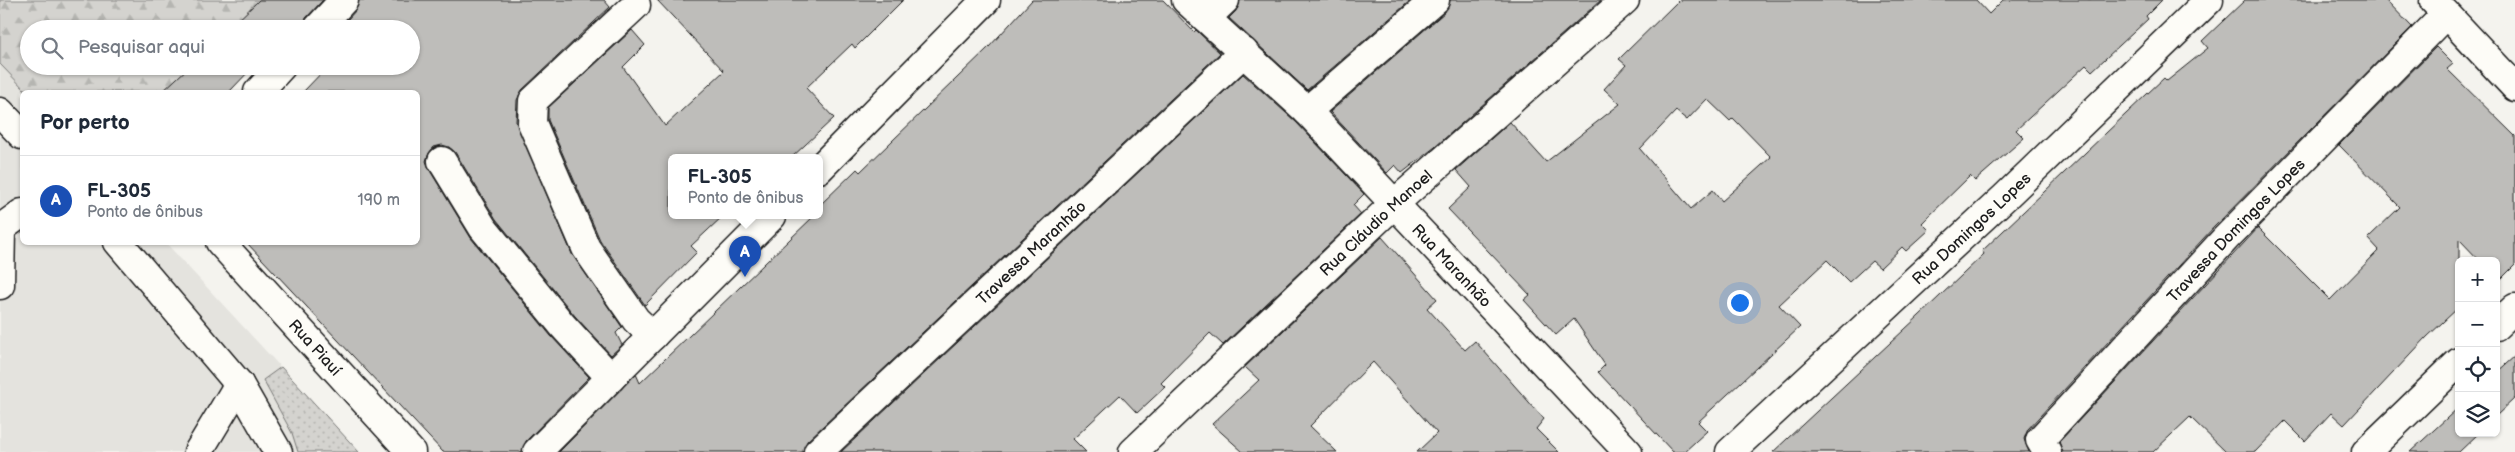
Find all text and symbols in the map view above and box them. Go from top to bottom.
search box [20,20,420,75]
icon: search [38,34,66,62]
text: Pesquisar aqui [78,36,205,59]
text: Por perto [40,110,130,135]
popup [668,154,823,219]
street label: Travessa Domingos Lopes [2164,155,2310,307]
text: FL-305 [688,166,752,189]
street label: Rua Cláudio Manoel [1316,167,1437,281]
street label: Rua Domingos Lopes [1909,169,2035,289]
text: FL-305 [87,180,151,203]
text: Ponto de ônibus [688,189,803,208]
text: A [51,191,61,210]
text: 190 m [358,191,400,210]
street label: Travessa Maranhão [973,197,1091,309]
text: Ponto de ônibus [87,203,203,222]
street label: Rua Maranhão [1407,221,1495,312]
pin: A [729,236,761,277]
map controls [2455,257,2500,437]
button: + [2455,257,2500,302]
your location [1727,290,1753,316]
button: − [2455,302,2500,347]
street label: Rua Piauí [284,316,345,380]
button: locate [2455,347,2500,392]
button: layers [2455,392,2500,437]

